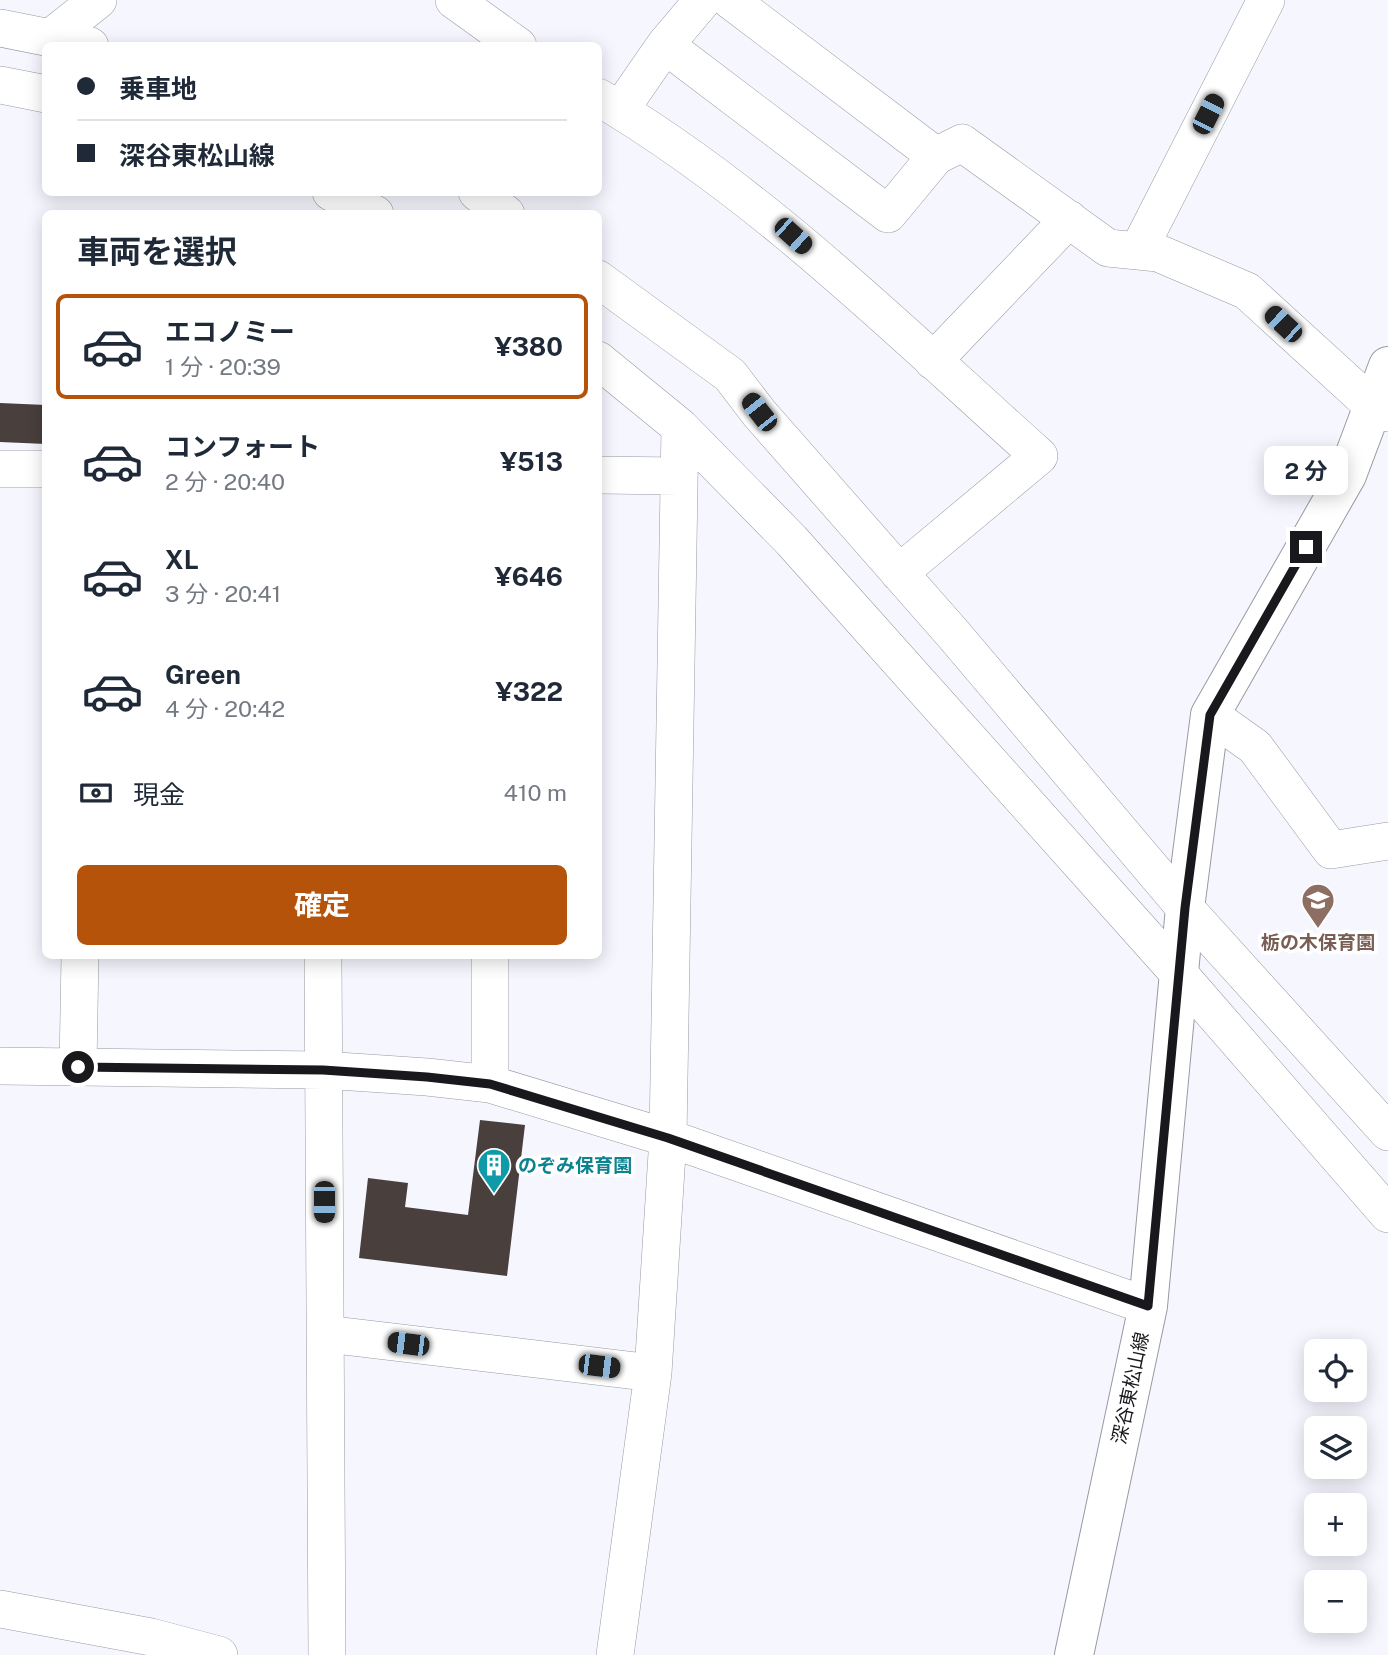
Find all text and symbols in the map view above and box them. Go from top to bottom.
text: 乗車地 [119,73,197,104]
car [1190,91,1227,137]
text: 深谷東松山線 [119,140,275,171]
car [771,214,816,258]
text: 車両を選択 [77,233,237,270]
car [1261,302,1306,346]
icon: car [81,315,144,378]
text: エコノミー [165,316,295,347]
text: ¥380 [495,331,563,362]
text: 1 分 · 20:39 [165,353,281,380]
car [738,389,781,435]
icon: car [81,430,144,493]
text: コンフォート [165,431,320,462]
text: ¥513 [500,446,563,477]
callout: 2 分 [1264,446,1348,494]
text: 2 分 [1285,457,1327,484]
text: 2 分 · 20:40 [165,468,285,495]
route end [1290,531,1322,563]
text: XL [165,544,199,575]
icon: car [81,545,144,608]
text: ¥646 [495,561,563,592]
text: 3 分 · 20:41 [165,580,281,607]
text: Green [165,659,241,690]
icon: car [81,660,144,723]
text: ¥322 [496,676,563,707]
text: 4 分 · 20:42 [165,695,285,722]
icon: cash [77,774,115,812]
text: 現金 [133,779,185,810]
text: 410 m [504,779,567,806]
button: 確定 [77,865,567,945]
school or university icon: 栃の木保育園 [1299,881,1337,930]
place label: 栃の木保育園 [1261,931,1375,953]
route start [62,1051,94,1083]
building icon: のぞみ保育園 [475,1146,513,1195]
place label: のぞみ保育園 [518,1154,632,1176]
car [314,1181,335,1223]
street label: 深谷東松山線 [1107,1330,1153,1446]
car [386,1331,431,1357]
map controls [1304,1339,1367,1633]
button: locate [1304,1339,1367,1402]
car [577,1353,622,1379]
button: layers [1304,1416,1367,1479]
button: + [1304,1493,1367,1556]
button: − [1304,1570,1367,1633]

